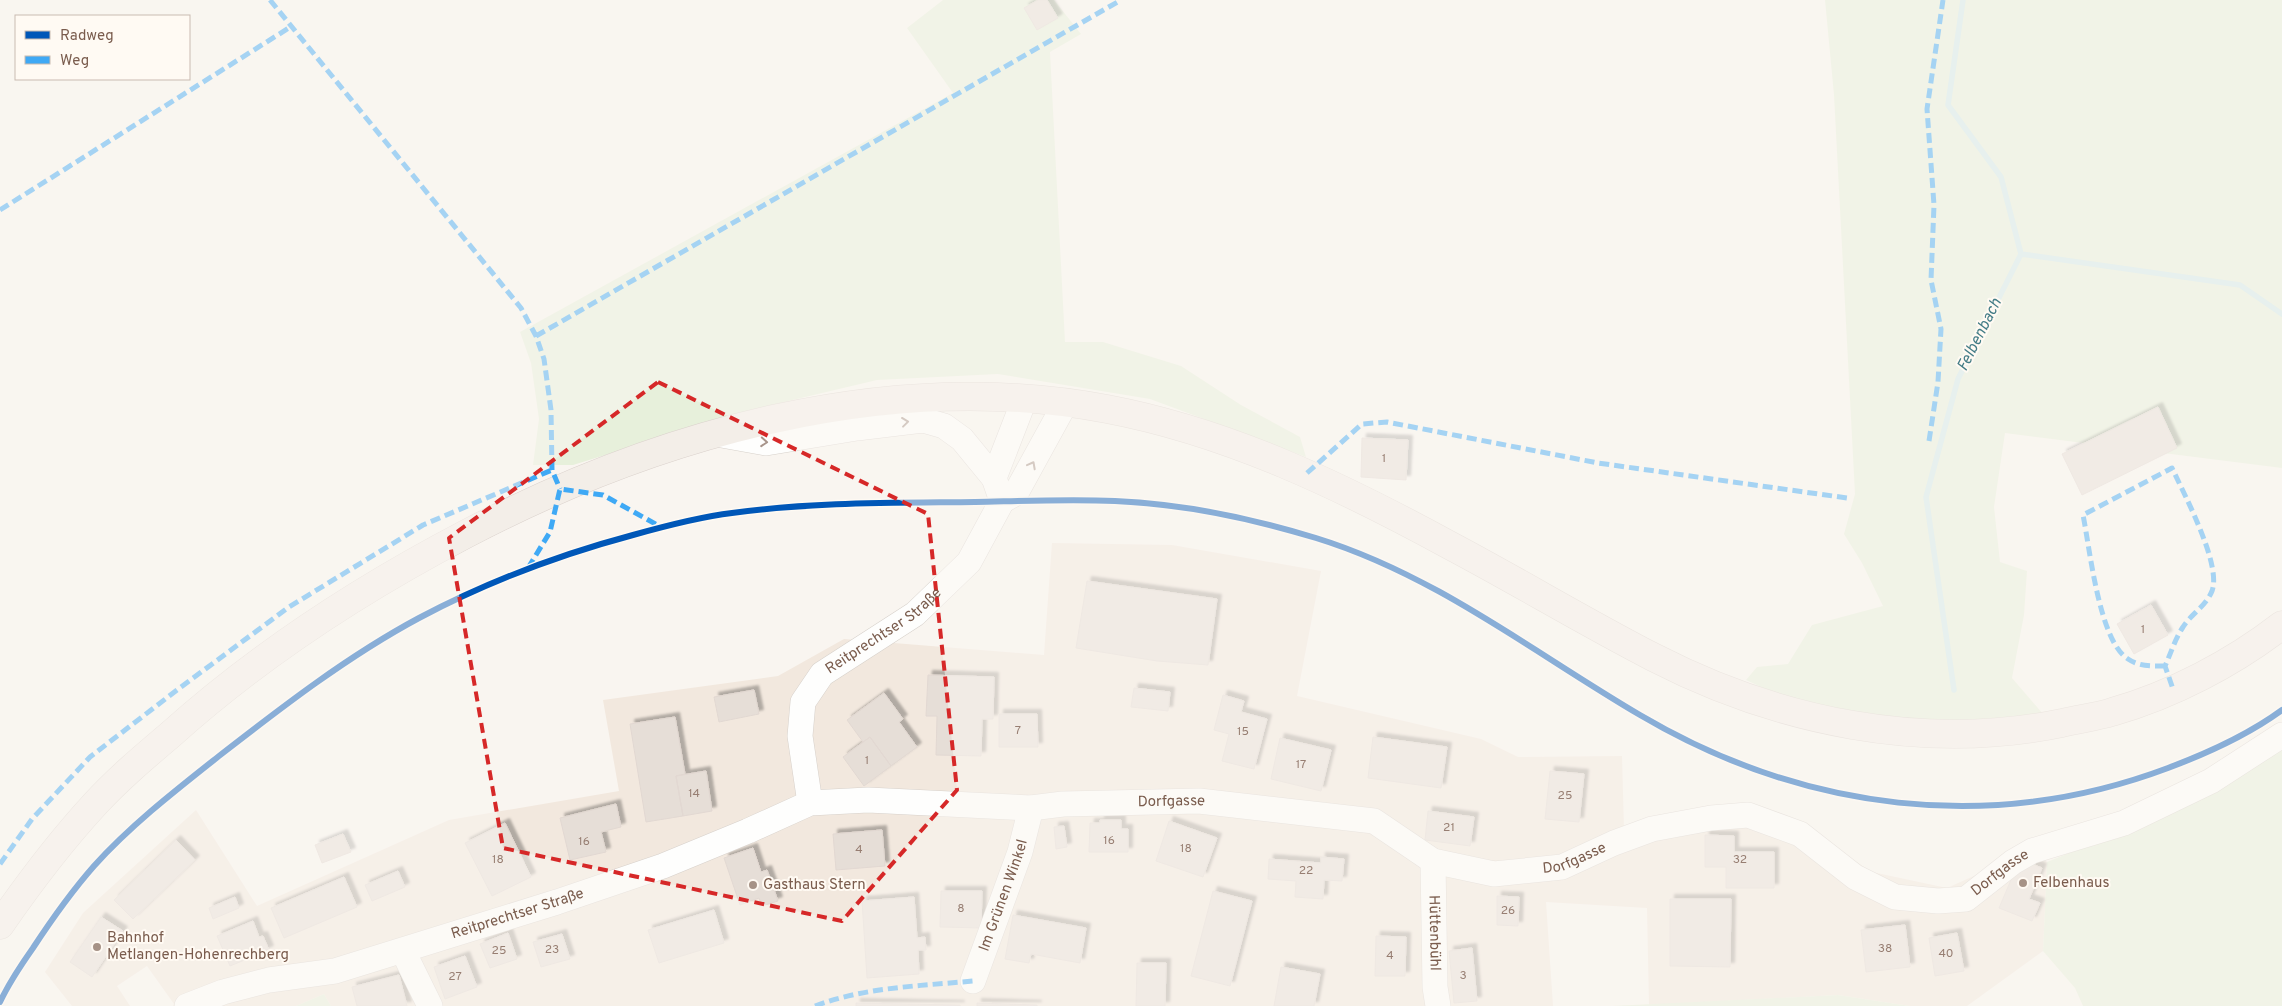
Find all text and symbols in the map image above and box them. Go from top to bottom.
legend [15,15,190,80]
text: Radweg [60,27,114,46]
text: Weg [60,52,89,71]
water label: Felbenbach [1953,295,2007,375]
one-way arrow [902,417,910,428]
one-way arrow [760,436,768,447]
house number: 1 [1382,451,1386,467]
one-way arrow [1026,462,1036,471]
street label: Reitprechtser Straße [822,584,946,679]
house number: 1 [2141,622,2145,638]
house number: 7 [1015,723,1021,739]
house number: 15 [1237,724,1249,740]
house number: 1 [865,753,869,769]
house number: 17 [1296,757,1306,773]
house number: 14 [688,786,700,802]
house number: 25 [1558,788,1572,804]
street label: Dorfgasse [1137,791,1206,812]
house number: 21 [1443,820,1455,836]
house number: 16 [1103,833,1115,849]
house number: 16 [578,834,590,850]
street label: Im Grünen Winkel [975,837,1032,954]
street label: Dorfgasse [1542,838,1609,878]
house number: 18 [1180,841,1192,857]
house number: 4 [855,842,863,858]
street label: Dorfgasse [1967,845,2032,901]
house number: 18 [492,852,504,868]
house number: 32 [1733,852,1747,868]
house number: 22 [1299,863,1313,879]
place label: Felbenhaus [2033,874,2109,893]
place label: Gasthaus Stern [763,876,866,895]
marker: Felbenhaus [2017,877,2029,889]
marker: Gasthaus Stern [747,879,759,891]
street label: Reitprechtser Straße [449,884,586,944]
street label: Hüttenbühl [1424,895,1444,971]
house number: 8 [957,901,965,917]
house number: 26 [1501,903,1515,919]
place label: Bahnhof Metlangen-Hohenrechberg [107,929,289,965]
marker: Bahnhof Metlangen-Hohenrechberg [91,941,103,953]
house number: 38 [1878,941,1892,957]
house number: 23 [545,942,559,958]
house number: 25 [492,943,506,959]
house number: 40 [1938,946,1954,962]
house number: 4 [1386,948,1394,964]
house number: 3 [1459,968,1467,984]
house number: 27 [448,969,462,985]

